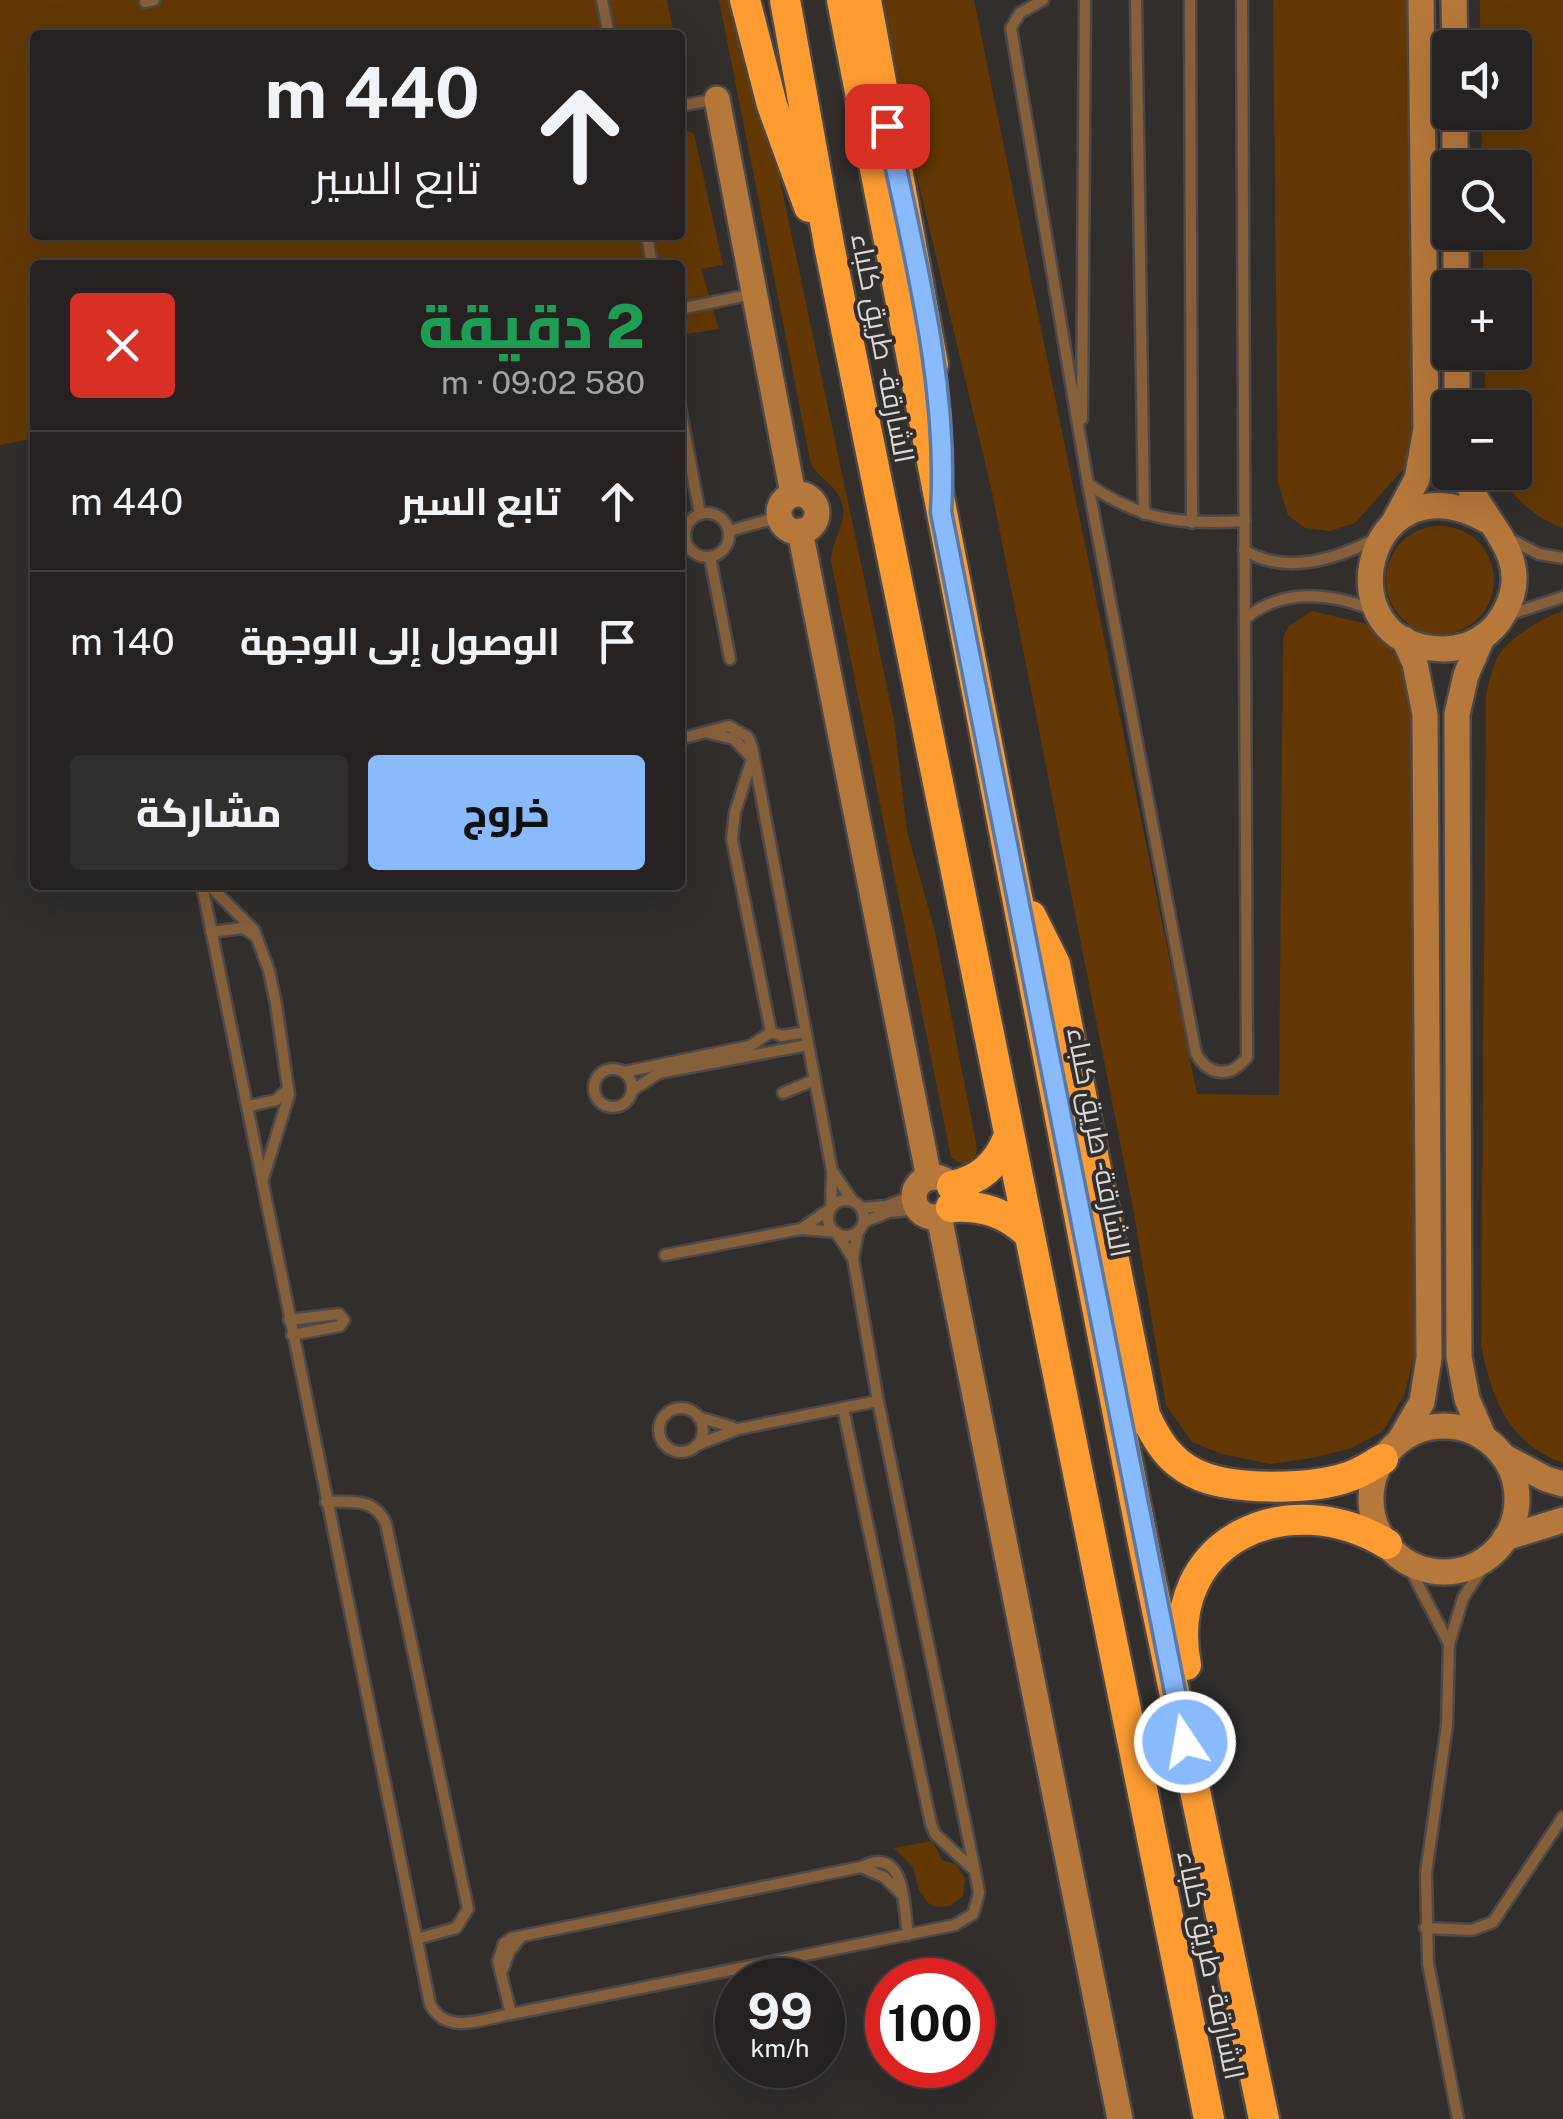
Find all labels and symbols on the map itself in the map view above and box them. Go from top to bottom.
pin [845,84,930,169]
street label: الشارقة - طريق كلباء [844,230,922,466]
street label: الشارقة - طريق كلباء [1060,1024,1138,1260]
position arrow [1133,1690,1237,1794]
street label: الشارقة - طريق كلباء [1170,1847,1252,2083]
speed limit sign: 100 [865,1958,995,2088]

